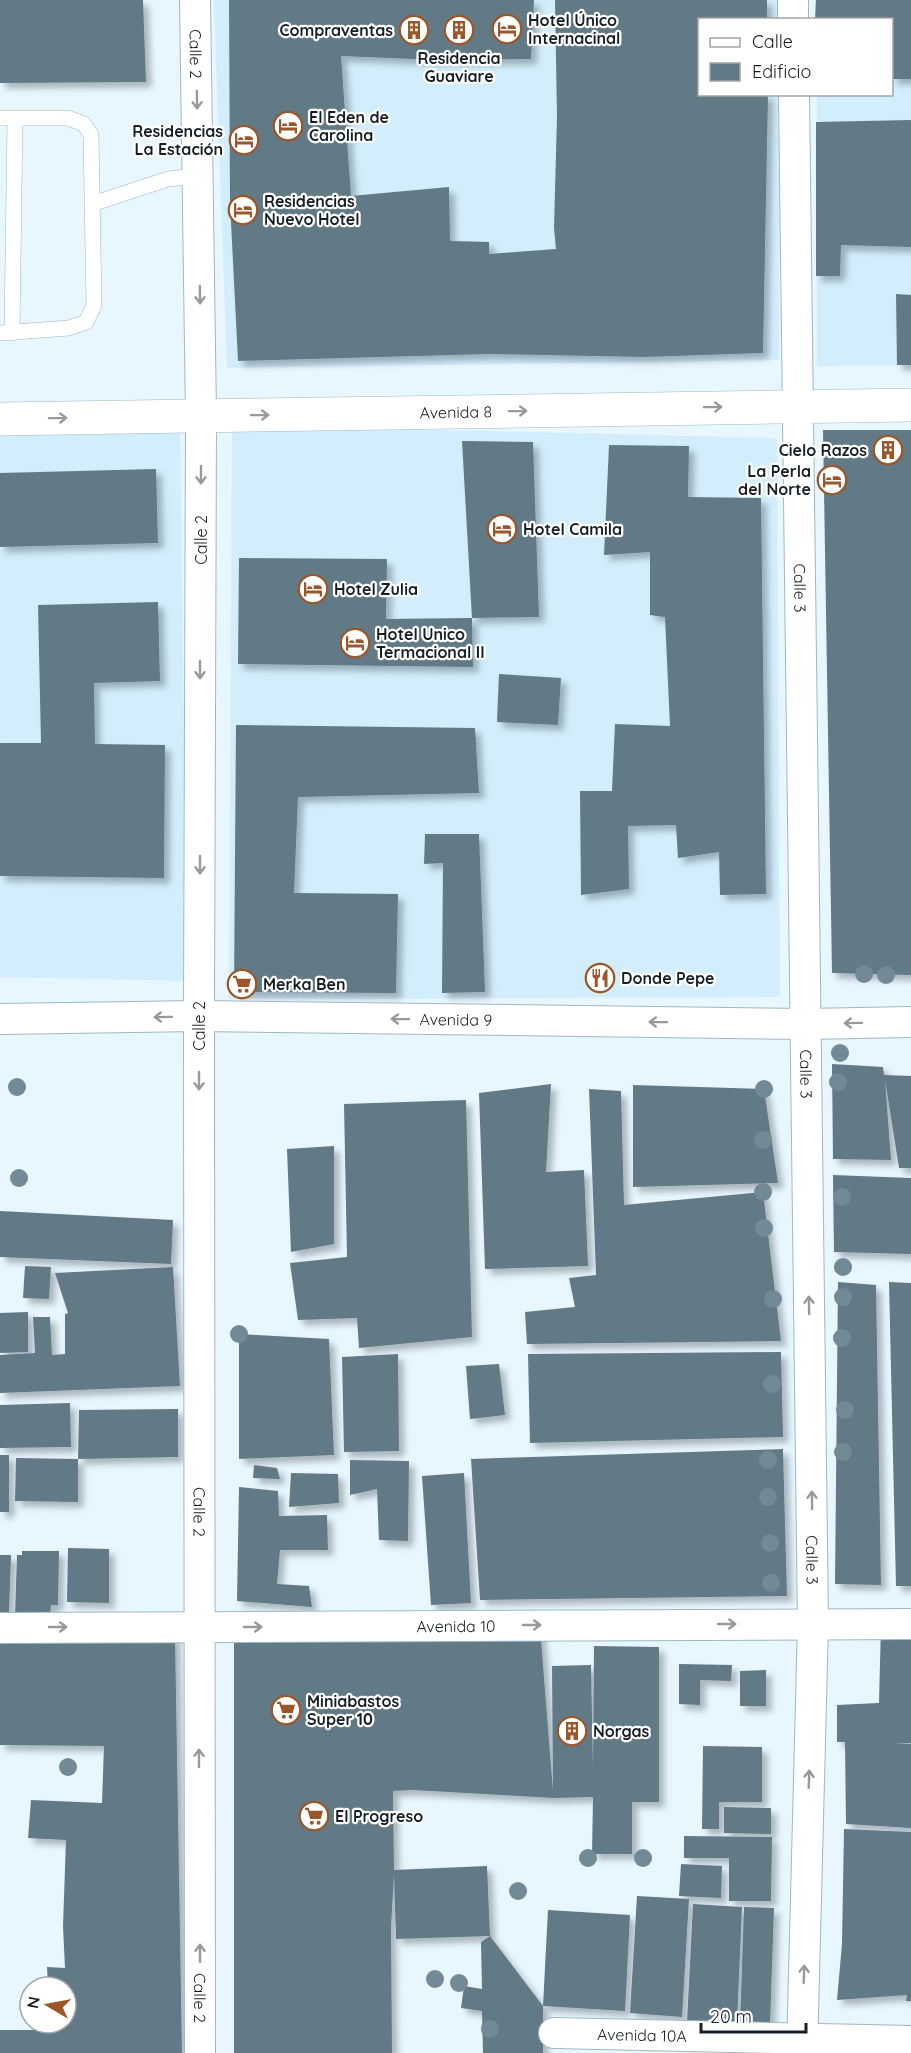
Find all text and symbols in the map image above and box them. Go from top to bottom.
place label: Hotel Único Internacinal [528,10,620,48]
hotel icon: Hotel Único Internacinal [491,13,523,45]
building icon: Compraventas [398,14,430,46]
building icon: Residencia Guaviare [443,14,475,46]
legend [698,18,893,96]
place label: Compraventas [279,20,393,40]
street label: Calle 2 [185,29,206,79]
text: Calle [752,30,793,53]
place label: Residencia Guaviare [417,48,501,86]
text: Edificio [752,60,811,83]
one-way arrow [191,90,203,110]
place label: El Eden de Carolina [309,107,389,145]
hotel icon: El Eden de Carolina [272,110,304,142]
place label: Residencias La Estación [132,121,223,159]
hotel icon: Residencias La Estación [228,124,260,156]
place label: Residencias Nuevo Hotel [264,191,360,229]
hotel icon: Residencias Nuevo Hotel [227,194,259,226]
one-way arrow [194,285,206,305]
street label: Avenida 8 [420,401,492,423]
one-way arrow [702,401,722,413]
one-way arrow [507,405,527,417]
one-way arrow [249,409,269,421]
one-way arrow [48,412,68,424]
building icon: Cielo Razos [872,434,904,466]
place label: Cielo Razos [779,440,867,460]
place label: La Perla del Norte [738,461,811,499]
one-way arrow [195,464,207,484]
hotel icon: La Perla del Norte [816,464,848,496]
hotel icon: Hotel Camila [486,513,518,545]
street label: Calle 2 [191,515,211,565]
place label: Hotel Camila [523,519,622,539]
street label: Calle 3 [790,563,810,613]
hotel icon: Hotel Zulia [297,573,329,605]
place label: Hotel Zulia [334,579,418,599]
place label: Hotel Unico Termacional II [376,624,485,662]
hotel icon: Hotel Unico Termacional II [339,627,371,659]
one-way arrow [194,659,206,679]
one-way arrow [194,854,205,874]
restaurant icon: Donde Pepe [584,962,616,994]
supermarket icon: Merka Ben [226,968,258,1000]
place label: Donde Pepe [621,968,714,988]
place label: Merka Ben [263,974,346,994]
street label: Calle 2 [189,1001,209,1051]
street label: Avenida 9 [419,1009,493,1030]
one-way arrow [153,1011,173,1023]
one-way arrow [390,1013,410,1025]
one-way arrow [648,1016,668,1028]
one-way arrow [843,1017,863,1029]
street label: Calle 3 [796,1049,816,1099]
one-way arrow [193,1070,205,1090]
one-way arrow [803,1295,815,1315]
street label: Calle 2 [189,1487,210,1537]
one-way arrow [806,1490,817,1510]
street label: Calle 3 [802,1535,823,1585]
street label: Avenida 10 [416,1616,496,1636]
one-way arrow [522,1619,542,1631]
one-way arrow [717,1619,737,1630]
one-way arrow [48,1621,68,1633]
one-way arrow [243,1621,263,1633]
place label: Miniabastos Super 10 [307,1691,399,1729]
supermarket icon: Miniabastos Super 10 [270,1694,302,1726]
building icon: Norgas [556,1715,588,1747]
place label: Norgas [593,1721,650,1741]
one-way arrow [193,1748,205,1768]
one-way arrow [803,1769,815,1789]
supermarket icon: El Progreso [298,1800,330,1832]
place label: El Progreso [335,1806,423,1826]
one-way arrow [194,1943,206,1963]
one-way arrow [798,1964,809,1984]
street label: Calle 2 [190,1973,210,2023]
north arrow [18,1975,78,2035]
text: N [22,1995,44,2010]
scale bar [701,1996,806,2034]
text: 20 m [710,2005,752,2028]
street label: Avenida 10A [597,2024,687,2046]

